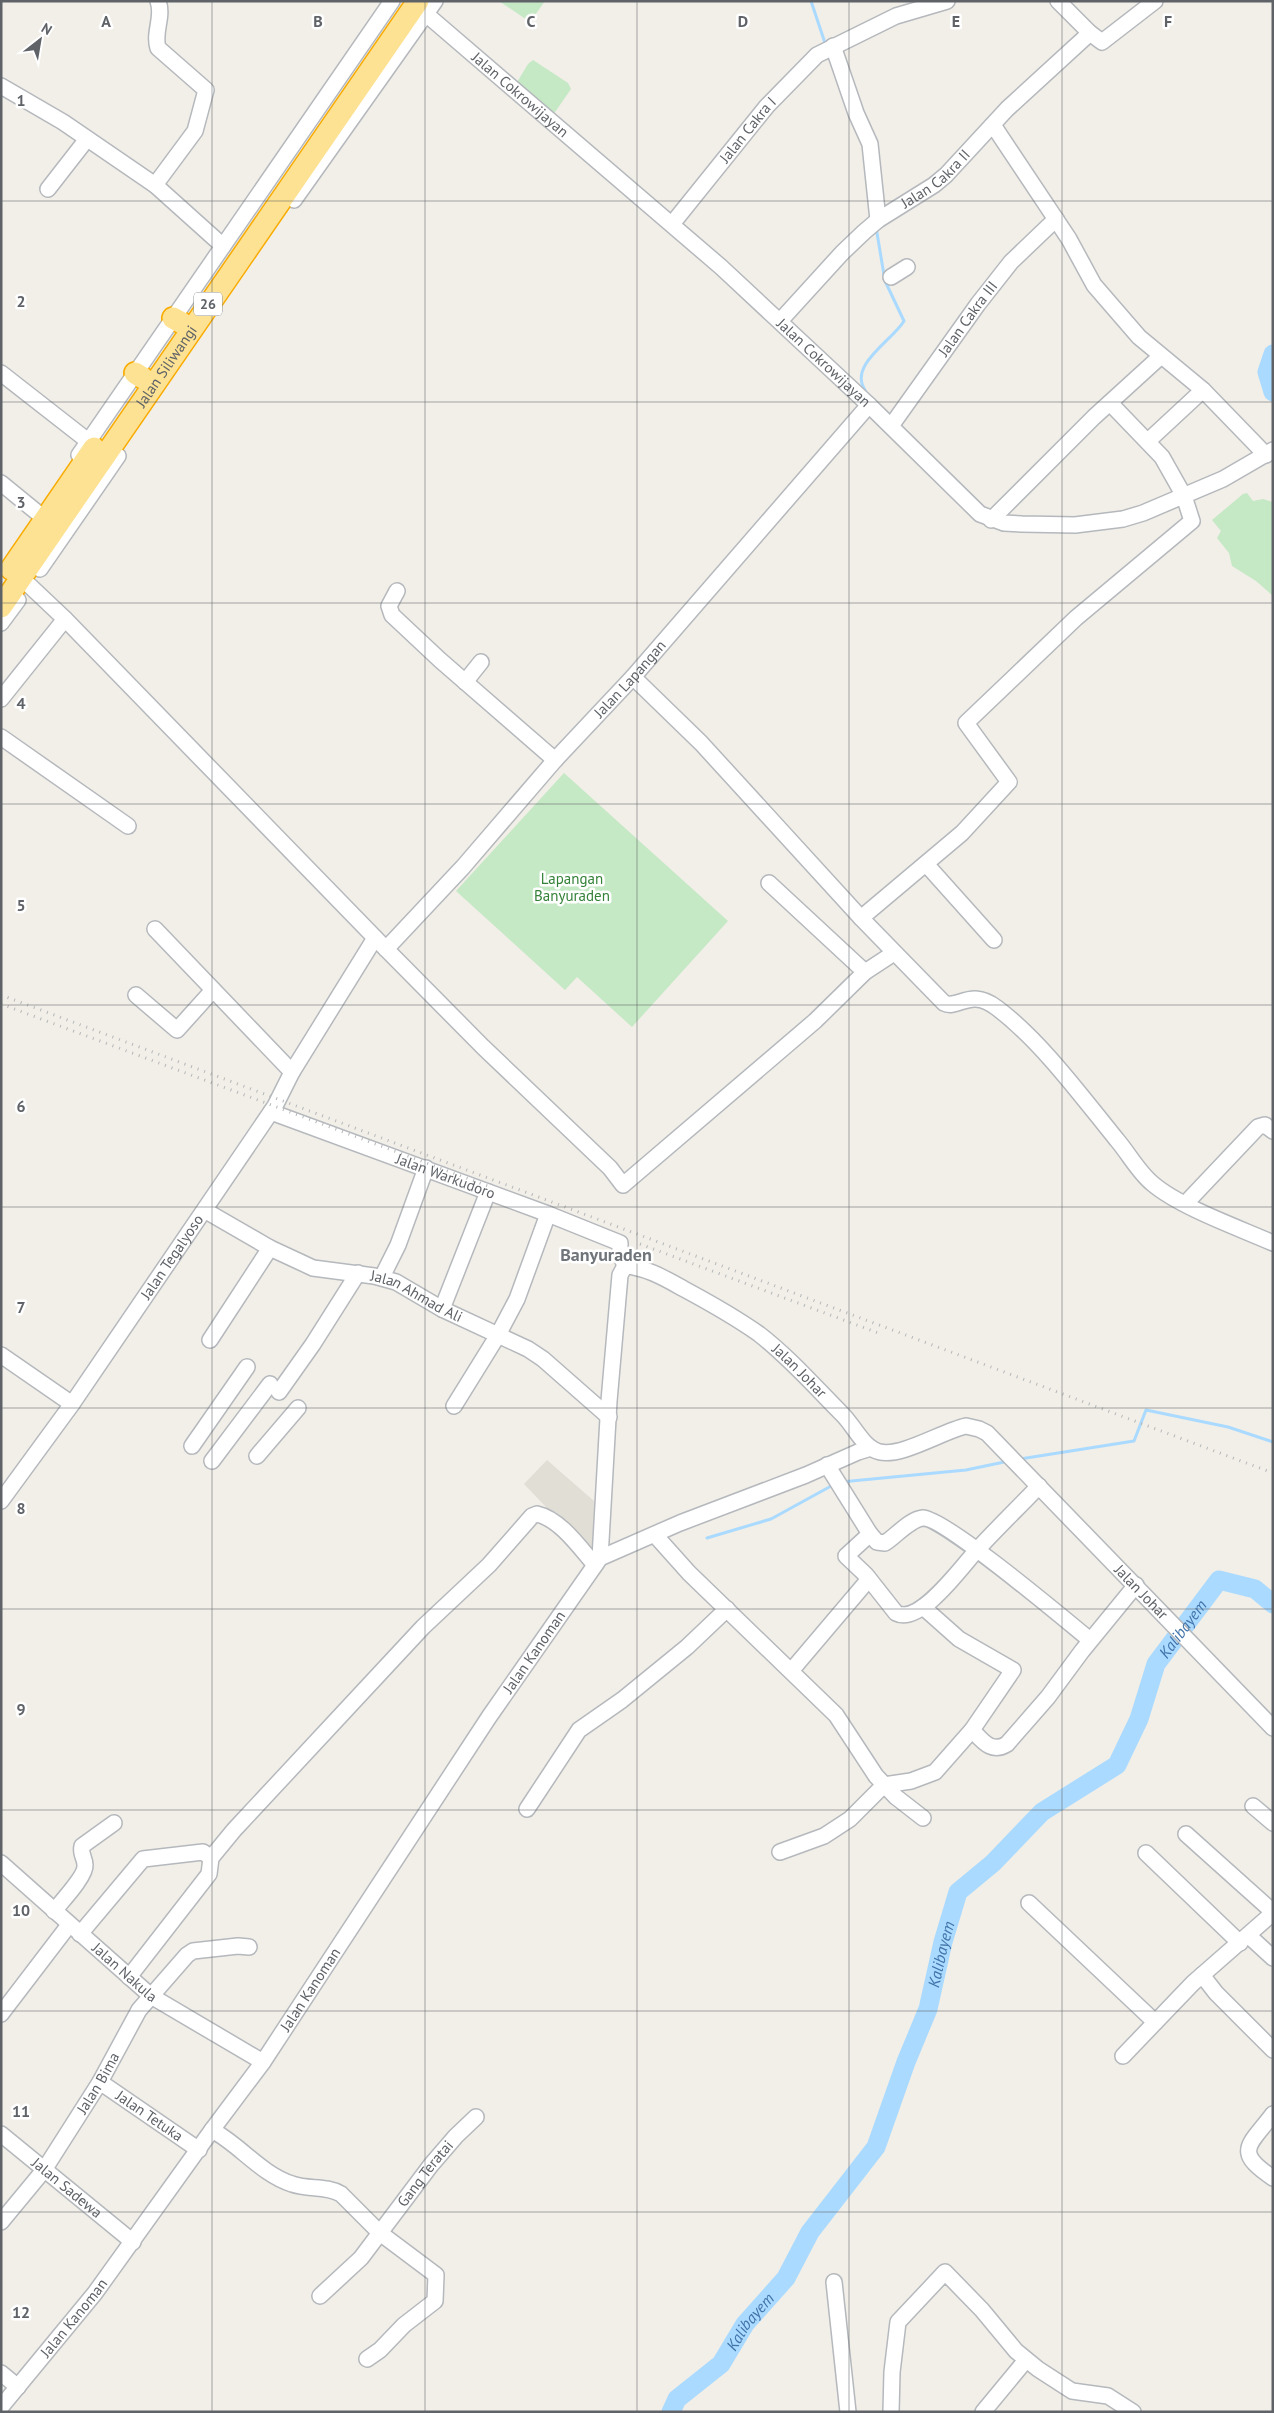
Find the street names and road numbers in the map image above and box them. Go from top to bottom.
street label: Jalan Cokrowijayan [467,47,573,141]
street label: Jalan Cakra I [714,92,780,167]
street label: Jalan Cakra II [896,145,974,213]
street label: Jalan Cakra III [933,277,1001,361]
road number: 26 [194,292,222,316]
street label: Jalan Cokrowijayan [772,313,875,411]
street label: Jalan Siliwangi [131,322,201,412]
street label: Jalan Lapangan [589,636,670,722]
street label: Jalan Warkudoro [392,1148,498,1203]
street label: Jalan Tegalyoso [136,1211,207,1304]
street label: Jalan Ahmad Ali [369,1266,466,1326]
street label: Jalan Johar [768,1339,831,1402]
street label: Jalan Johar [1110,1560,1172,1623]
street label: Jalan Kanoman [498,1607,569,1698]
street label: Jalan Nakula [88,1938,160,2006]
street label: Jalan Kanoman [275,1944,344,2036]
street label: Jalan Bima [72,2049,123,2118]
street label: Jalan Tetuka [112,2085,187,2145]
street label: Gang Teratai [393,2136,457,2210]
street label: Jalan Sadewa [27,2152,106,2222]
street label: Jalan Kanoman [35,2275,111,2362]

